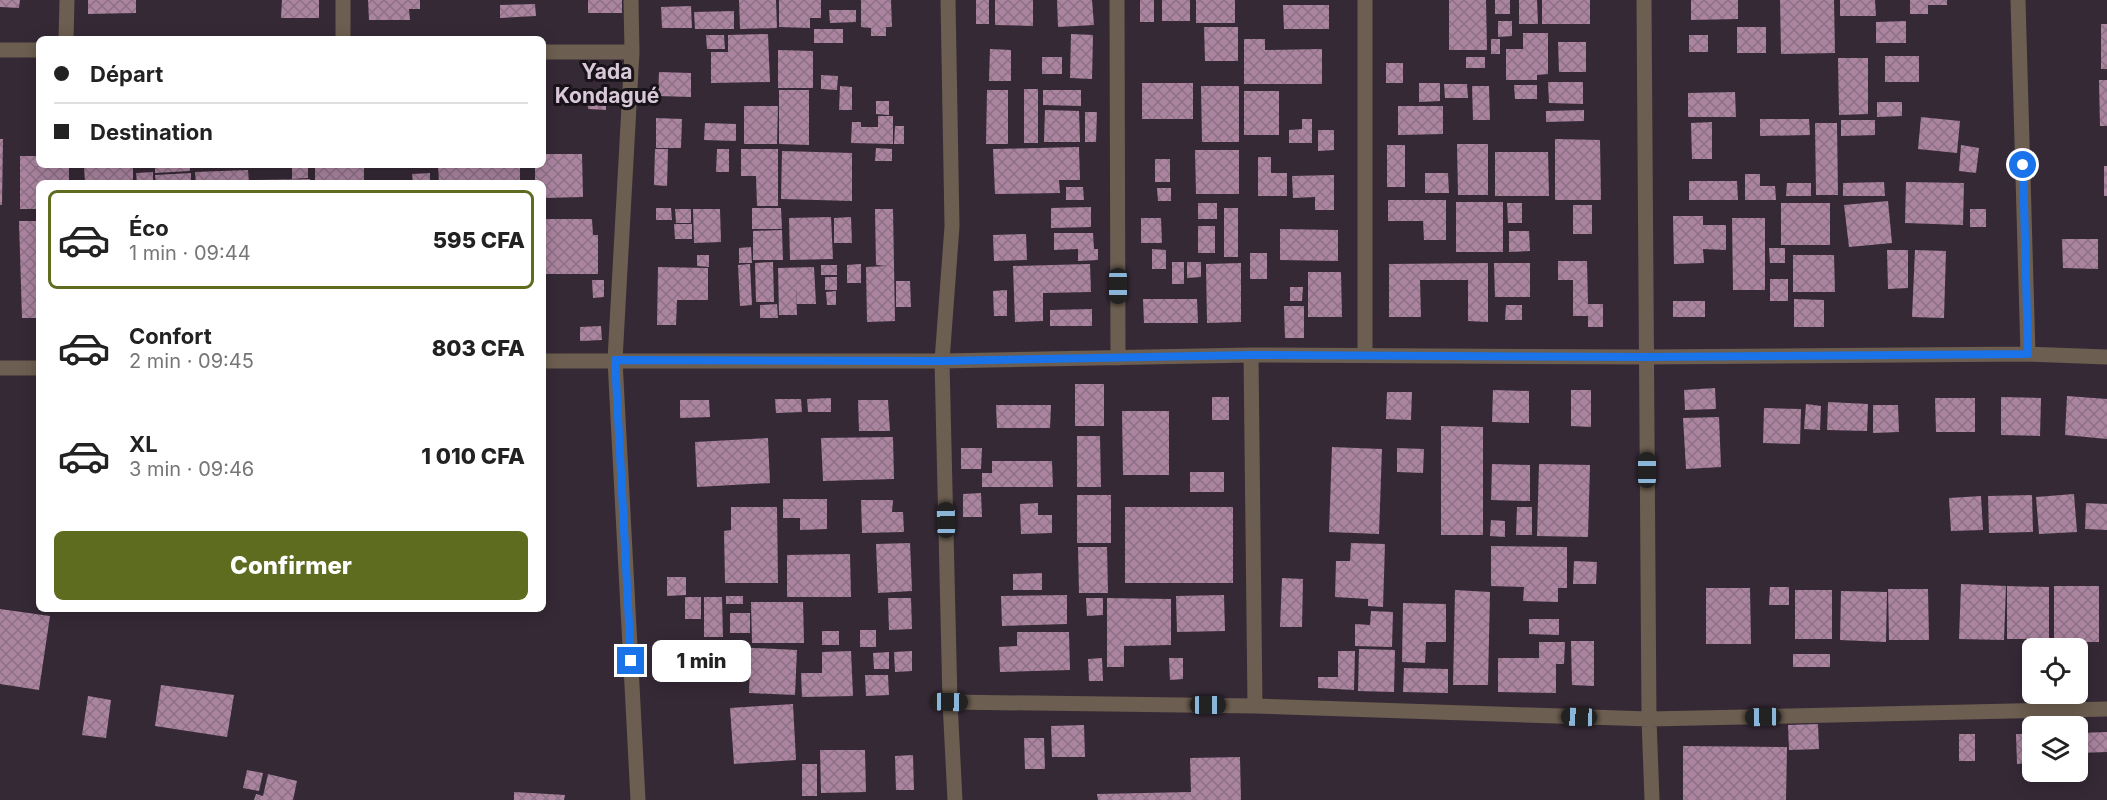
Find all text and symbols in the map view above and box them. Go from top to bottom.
district label: Yada Kondagué [555,59,659,108]
text: Départ [90,61,163,87]
text: Destination [90,119,213,145]
route start [2009,151,2036,178]
icon: car [57,213,111,267]
text: Éco [129,215,169,241]
text: 595 CFA [433,227,525,253]
text: 1 min · 09:44 [129,241,251,265]
car [1109,268,1127,304]
icon: car [57,321,111,375]
text: Confort [129,323,212,349]
text: 803 CFA [432,335,525,361]
text: 2 min · 09:45 [129,349,254,373]
icon: car [57,429,111,483]
text: XL [129,431,158,457]
text: 1 010 CFA [421,443,525,469]
car [1638,452,1656,488]
text: 3 min · 09:46 [129,457,254,481]
car [937,502,955,538]
button: Confirmer [54,531,528,600]
map controls [2022,638,2088,782]
button: locate [2022,638,2088,704]
callout: 1 min [652,640,751,682]
route end [617,647,644,674]
text: 1 min [676,649,727,673]
car [932,693,968,711]
car [1190,696,1226,714]
car [1561,707,1597,727]
car [1745,708,1781,726]
button: layers [2022,716,2088,782]

